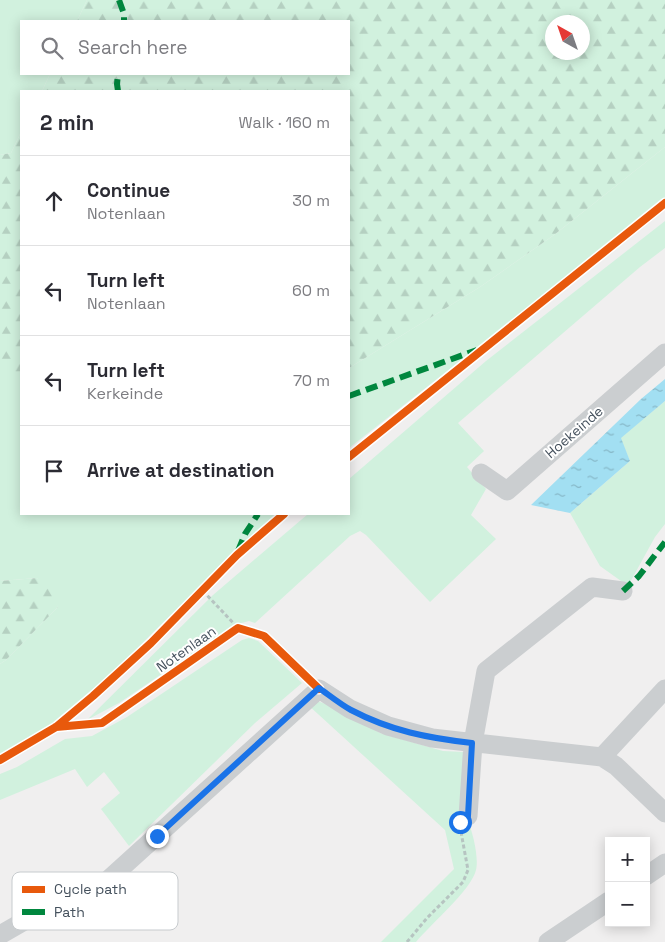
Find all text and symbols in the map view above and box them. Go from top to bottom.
north arrow [545,15,590,60]
search box [20,20,350,75]
icon: search [38,34,66,62]
text: Search here [78,35,188,60]
text: 2 min [40,109,94,136]
text: Walk · 160 m [239,112,330,133]
text: Continue [87,178,170,203]
icon: ahead [40,187,68,215]
text: 30 m [292,190,330,211]
text: Notenlaan [87,203,166,224]
text: Turn left [87,268,165,293]
icon: left [40,277,68,305]
text: 60 m [292,280,330,301]
text: Notenlaan [87,293,166,314]
text: Turn left [87,358,165,383]
icon: left [40,367,68,395]
text: 70 m [293,370,330,391]
text: Kerkeinde [87,383,163,404]
street label: Hoekeinde [541,402,607,462]
icon: arrive [40,457,68,485]
text: Arrive at destination [87,458,275,483]
street label: Notenlaan [153,622,219,676]
route start [449,811,472,834]
route end [146,825,169,848]
map controls [605,837,650,927]
button: + [605,837,650,882]
legend [12,872,178,930]
text: Cycle path [54,880,127,898]
button: − [605,882,650,927]
text: Path [54,903,85,921]

